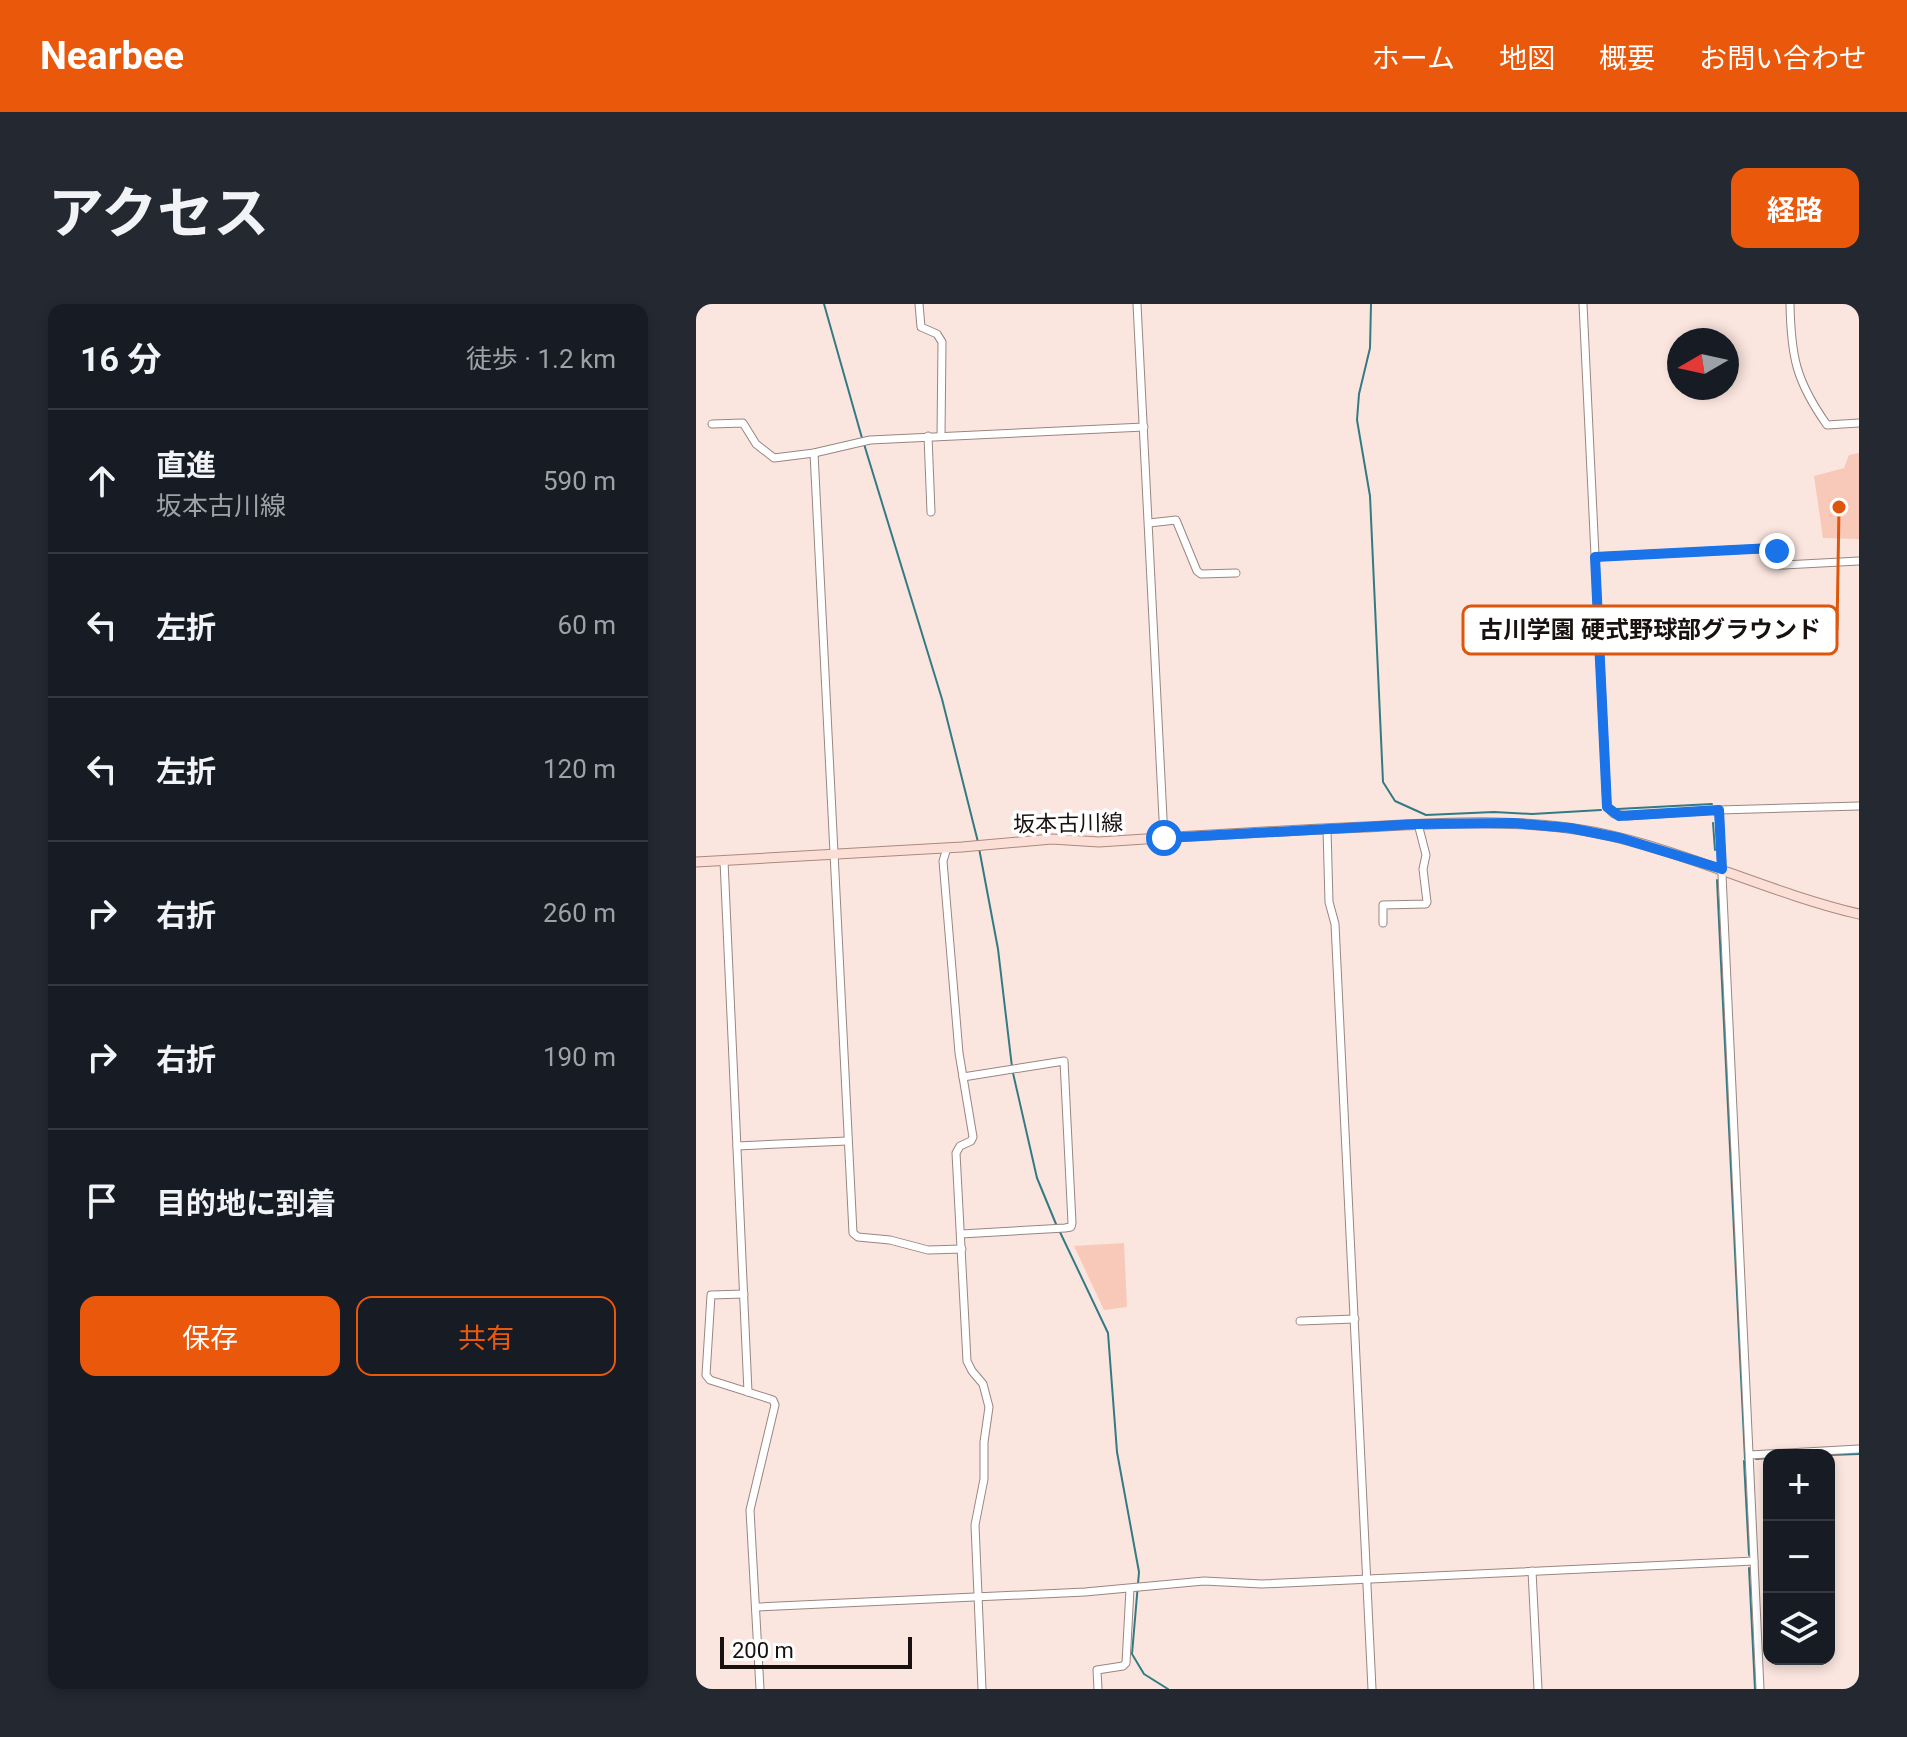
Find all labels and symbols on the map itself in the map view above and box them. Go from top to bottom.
north arrow [1667,328,1739,400]
route end [1759,533,1795,569]
callout: 古川学園 硬式野球部グラウンド [1463,606,1837,654]
text: 古川学園 硬式野球部グラウンド [1479,616,1821,644]
street label: 坂本古川線 [1013,810,1123,837]
route start [1146,820,1182,856]
scale bar [720,1633,912,1669]

